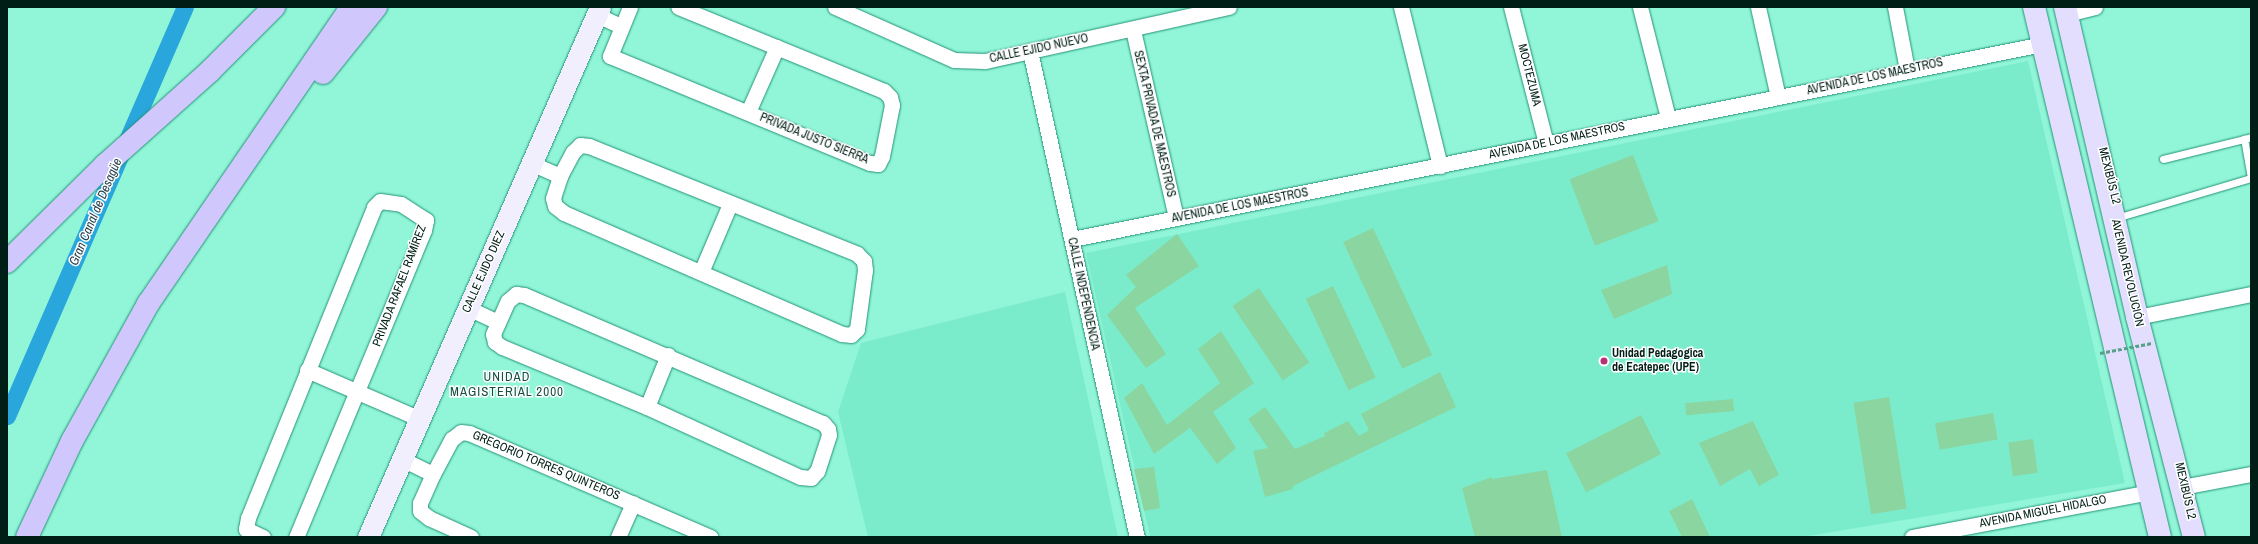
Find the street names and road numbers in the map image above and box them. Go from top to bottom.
street label: CALLE EJIDO NUEVO [988,31,1090,67]
street label: MOCTEZUMA [1514,42,1544,108]
street label: SEXTA PRIVADA DE MAESTROS [1130,49,1178,199]
street label: AVENIDA DE LOS MAESTROS [1805,55,1945,99]
street label: PRIVADA JUSTO SIERRA [757,110,871,168]
street label: AVENIDA DE LOS MAESTROS [1487,119,1627,163]
street label: MEXIBÚS L2 [2095,146,2123,206]
street label: AVENIDA DE LOS MAESTROS [1170,186,1310,226]
street label: AVENIDA REVOLUCIÓN [2108,218,2146,328]
street label: PRIVADA RAFAEL RAMÍREZ [370,223,430,349]
street label: CALLE EJIDO DIEZ [460,229,508,315]
street label: CALLE INDEPENDENCIA [1064,236,1102,352]
street label: GREGORIO TORRES QUINTEROS [470,428,622,504]
street label: MEXIBÚS L2 [2171,461,2199,521]
street label: AVENIDA MIGUEL HIDALGO [1978,493,2108,531]

